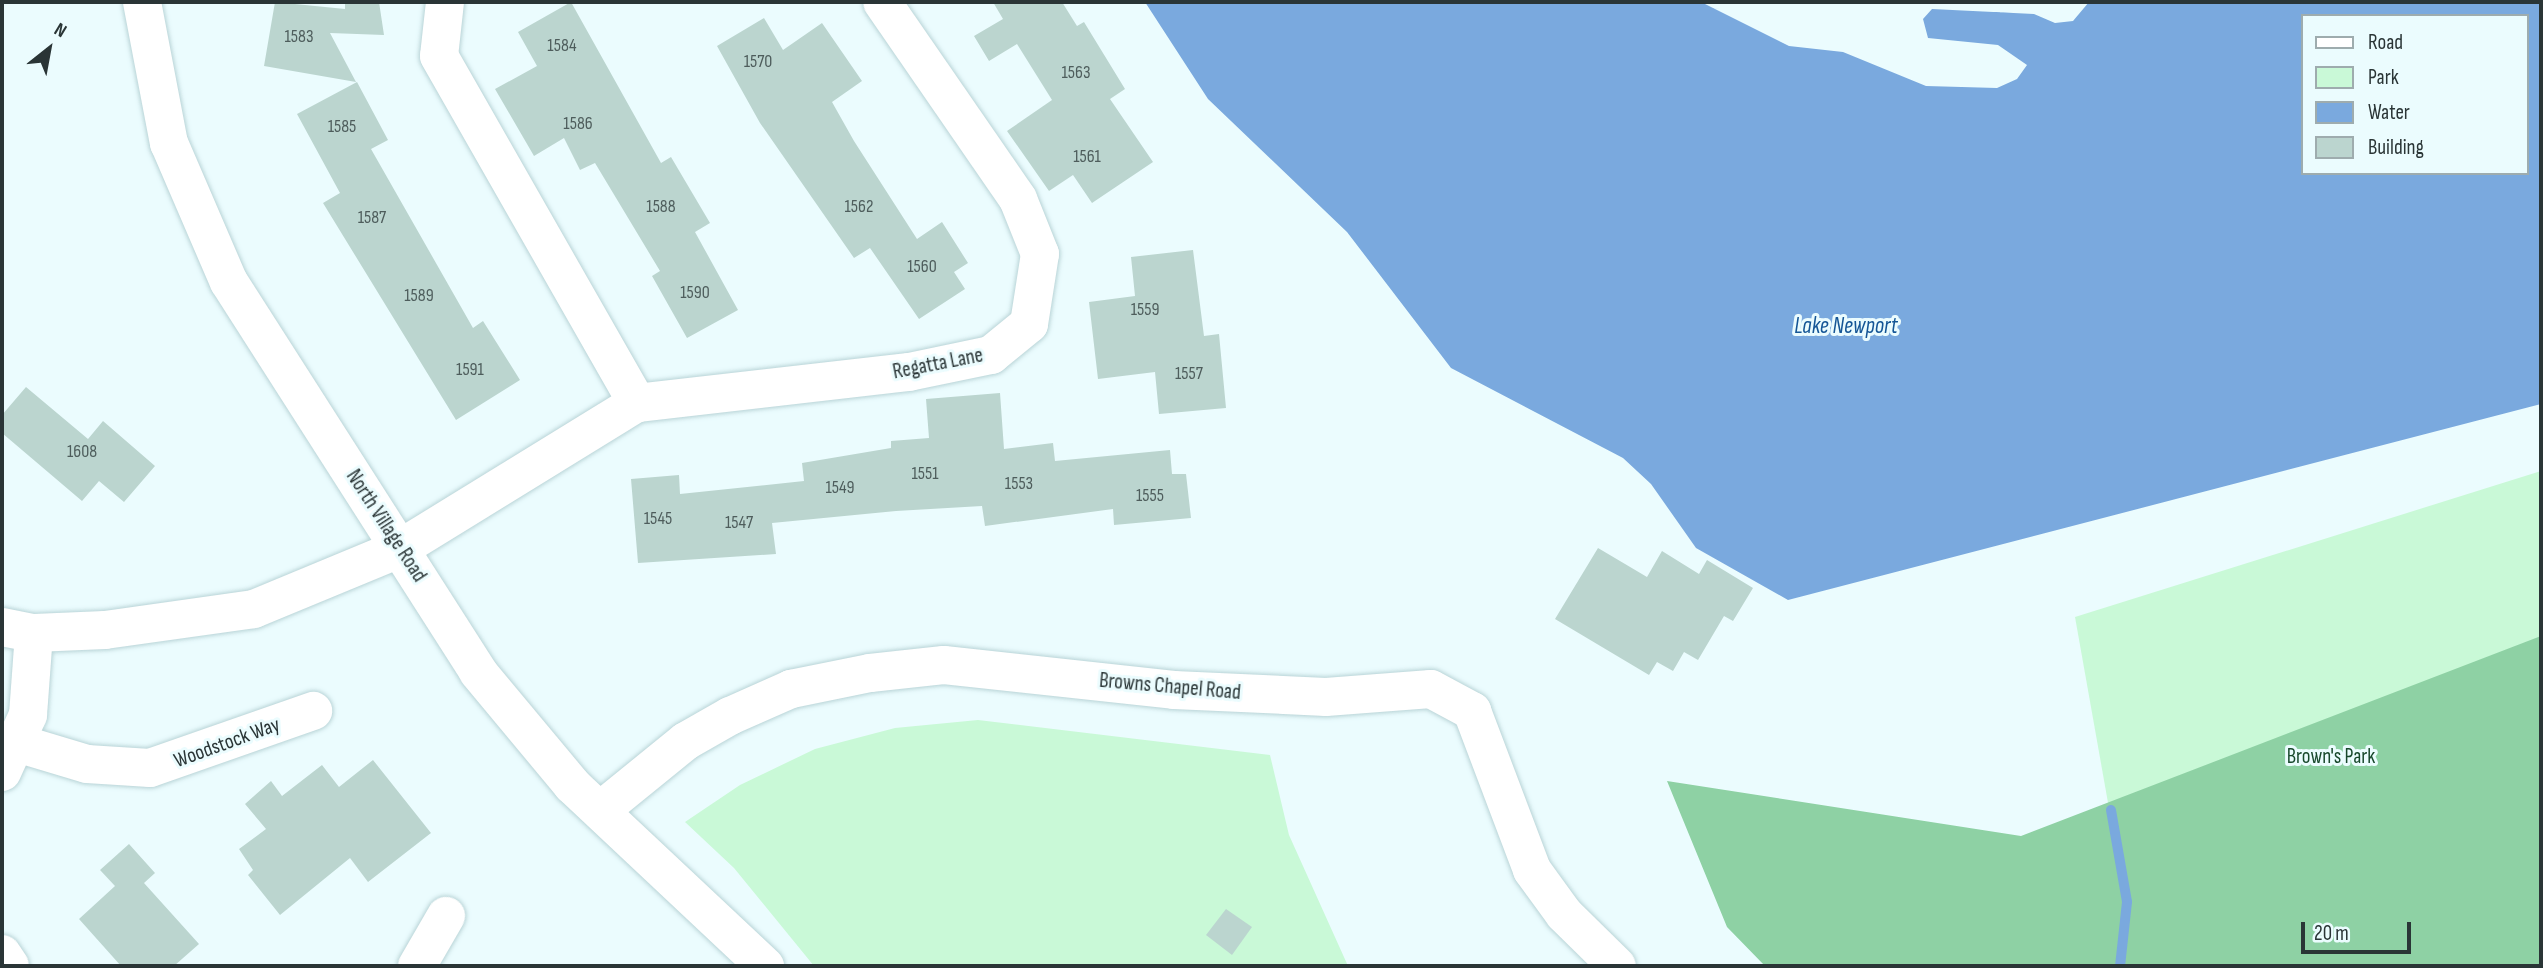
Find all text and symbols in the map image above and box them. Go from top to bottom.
north arrow [14,14,84,84]
legend [2302,14,2529,175]
text: N [50,18,70,43]
house number: 1583 [285,26,313,48]
text: Road [2368,30,2403,55]
house number: 1584 [547,35,577,57]
house number: 1570 [744,51,772,73]
house number: 1563 [1062,62,1090,84]
text: Park [2368,65,2399,90]
text: Water [2368,100,2410,125]
house number: 1586 [563,113,593,135]
house number: 1585 [328,116,356,138]
text: Building [2368,135,2424,160]
house number: 1561 [1073,146,1101,168]
house number: 1588 [646,196,676,218]
house number: 1562 [845,196,873,218]
house number: 1587 [358,207,386,229]
house number: 1560 [907,256,937,278]
house number: 1590 [680,282,710,304]
house number: 1589 [404,285,434,307]
house number: 1559 [1131,299,1159,321]
water label: Lake Newport [1794,312,1898,340]
street label: Regatta Lane [891,343,985,385]
house number: 1591 [456,359,484,381]
house number: 1557 [1175,363,1203,385]
house number: 1608 [67,441,97,463]
house number: 1551 [911,463,939,485]
street label: North Village Road [340,465,432,587]
house number: 1553 [1005,473,1033,495]
house number: 1549 [825,477,855,499]
house number: 1555 [1136,485,1164,507]
house number: 1545 [644,508,672,530]
house number: 1547 [725,512,753,534]
street label: Browns Chapel Road [1098,668,1242,706]
street label: Woodstock Way [171,712,283,774]
park label: Brown's Park [2287,744,2375,770]
scale bar [2305,908,2415,952]
text: 20 m [2314,921,2349,946]

